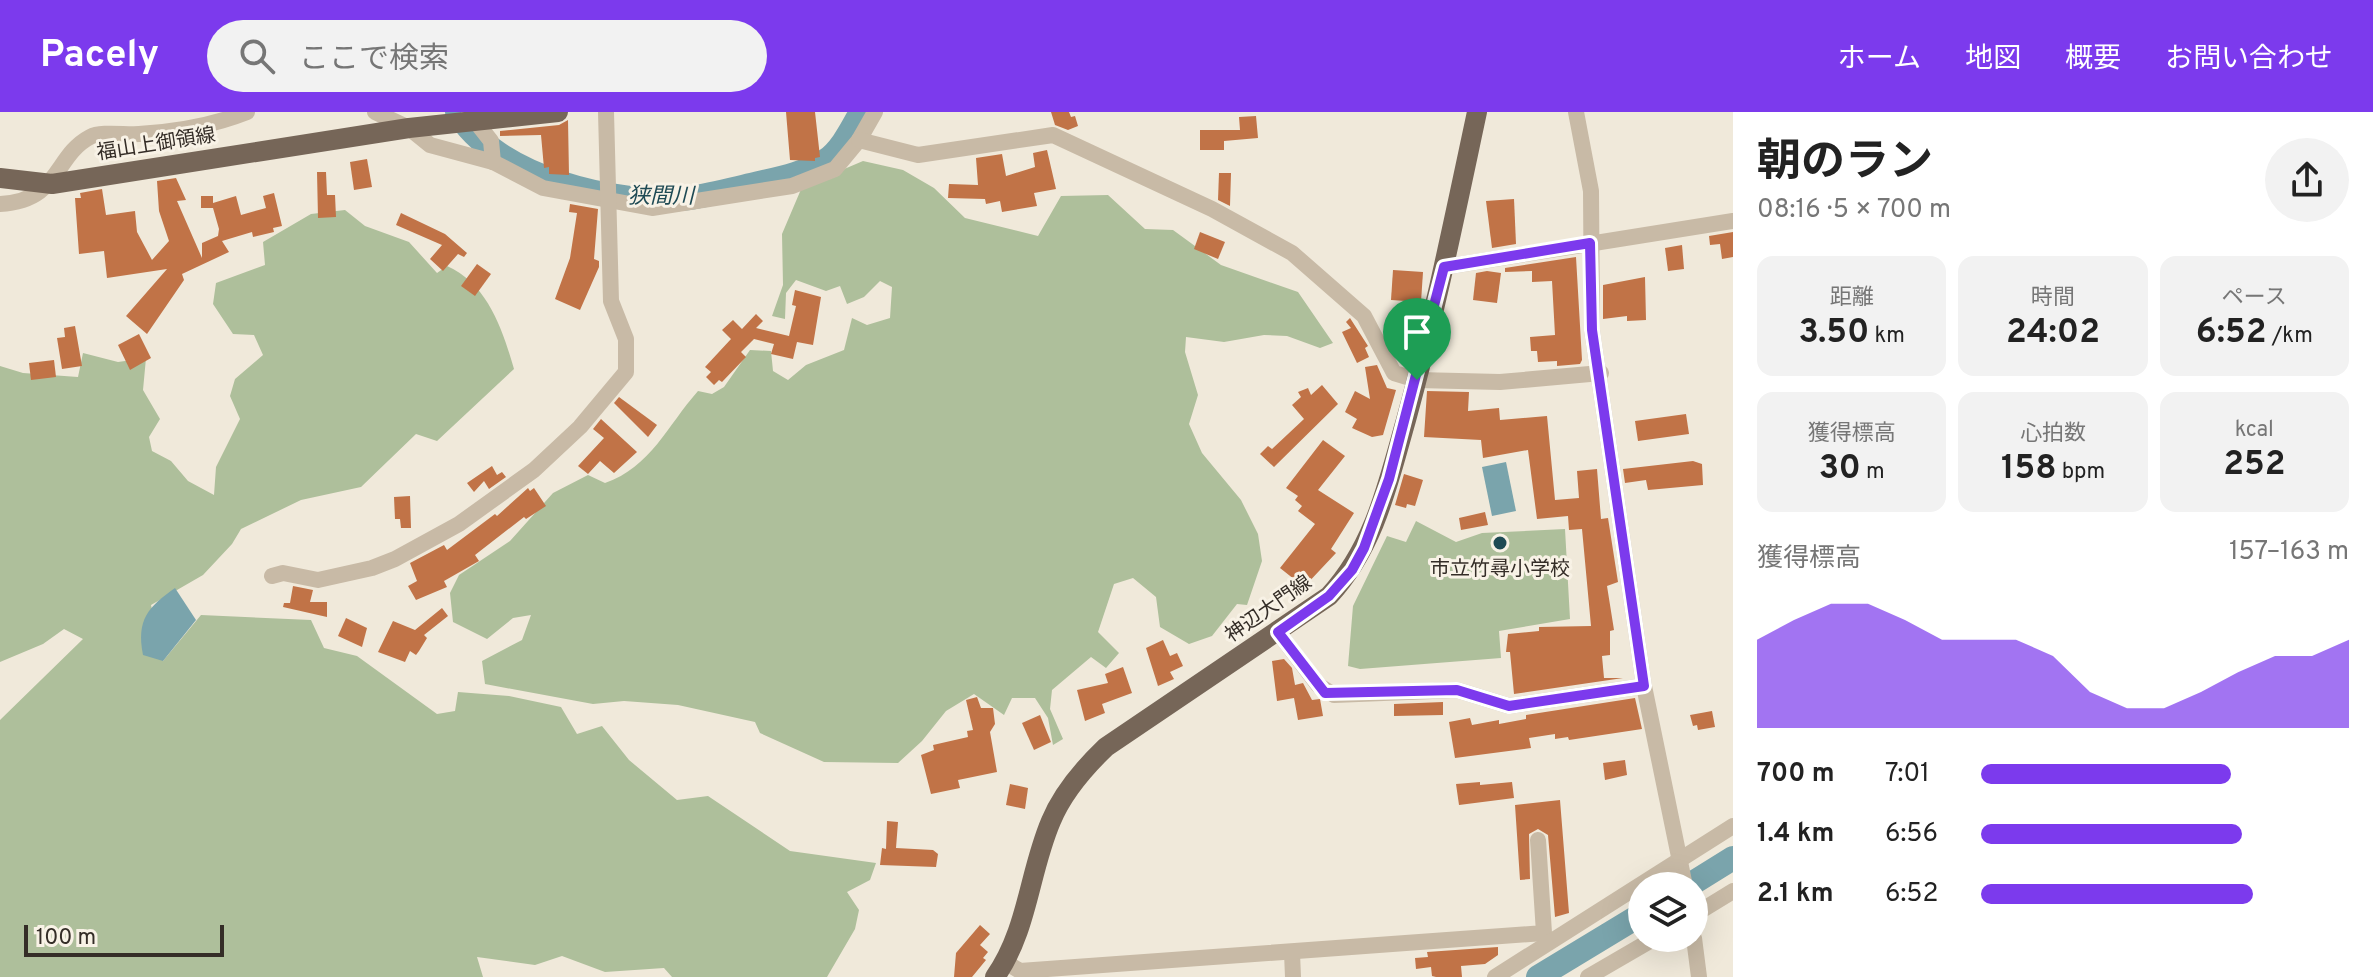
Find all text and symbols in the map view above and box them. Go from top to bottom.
search box [207,20,767,92]
text: Pacely [40,32,159,81]
icon: search [235,34,279,78]
text: ここで検索 [299,42,449,79]
text: ホーム [1838,42,1921,78]
text: 地図 [1965,42,2021,78]
text: 概要 [2065,42,2121,78]
text: お問い合わせ [2165,42,2333,78]
street label: 福山上御領線 [95,123,218,167]
text: 朝のラン [1757,136,1933,192]
button: share [2265,138,2349,222]
water label: 狭間川 [628,184,696,211]
text: 08:16 · 5 × 700 m [1757,194,1951,227]
text: 距離 [1830,285,1874,312]
text: 時間 [2031,285,2075,312]
text: ペース [2222,285,2287,312]
pin [1383,298,1451,380]
icon: arrive [1395,310,1439,354]
text: 3.50 [1798,312,1869,355]
text: 24:02 [2006,312,2100,355]
text: 6:52 [2196,312,2267,355]
text: km [1869,323,1905,350]
text: /km [2267,323,2313,350]
text: kcal [2235,417,2274,444]
text: 獲得標高 [1808,421,1896,448]
text: 心拍数 [2020,421,2086,448]
text: 252 [2223,444,2286,487]
text: 30 [1819,448,1861,491]
text: 158 [2001,448,2057,491]
text: m [1861,459,1885,486]
text: bpm [2057,459,2105,486]
marker: 市立竹尋小学校 [1491,534,1509,552]
text: 157–163 m [2229,536,2349,569]
text: 獲得標高 [1757,543,1861,576]
place label: 市立竹尋小学校 [1430,557,1570,583]
street label: 神辺大門線 [1221,570,1318,649]
text: 700 m [1757,758,1835,791]
text: 7:01 [1885,758,1930,791]
text: 1.4 km [1757,818,1834,851]
text: 6:56 [1885,818,1938,851]
map controls [1628,872,1708,952]
button: layers [1628,872,1708,952]
text: 2.1 km [1757,878,1833,911]
text: 6:52 [1885,878,1938,911]
scale bar [24,921,224,957]
text: 100 m [36,925,96,952]

